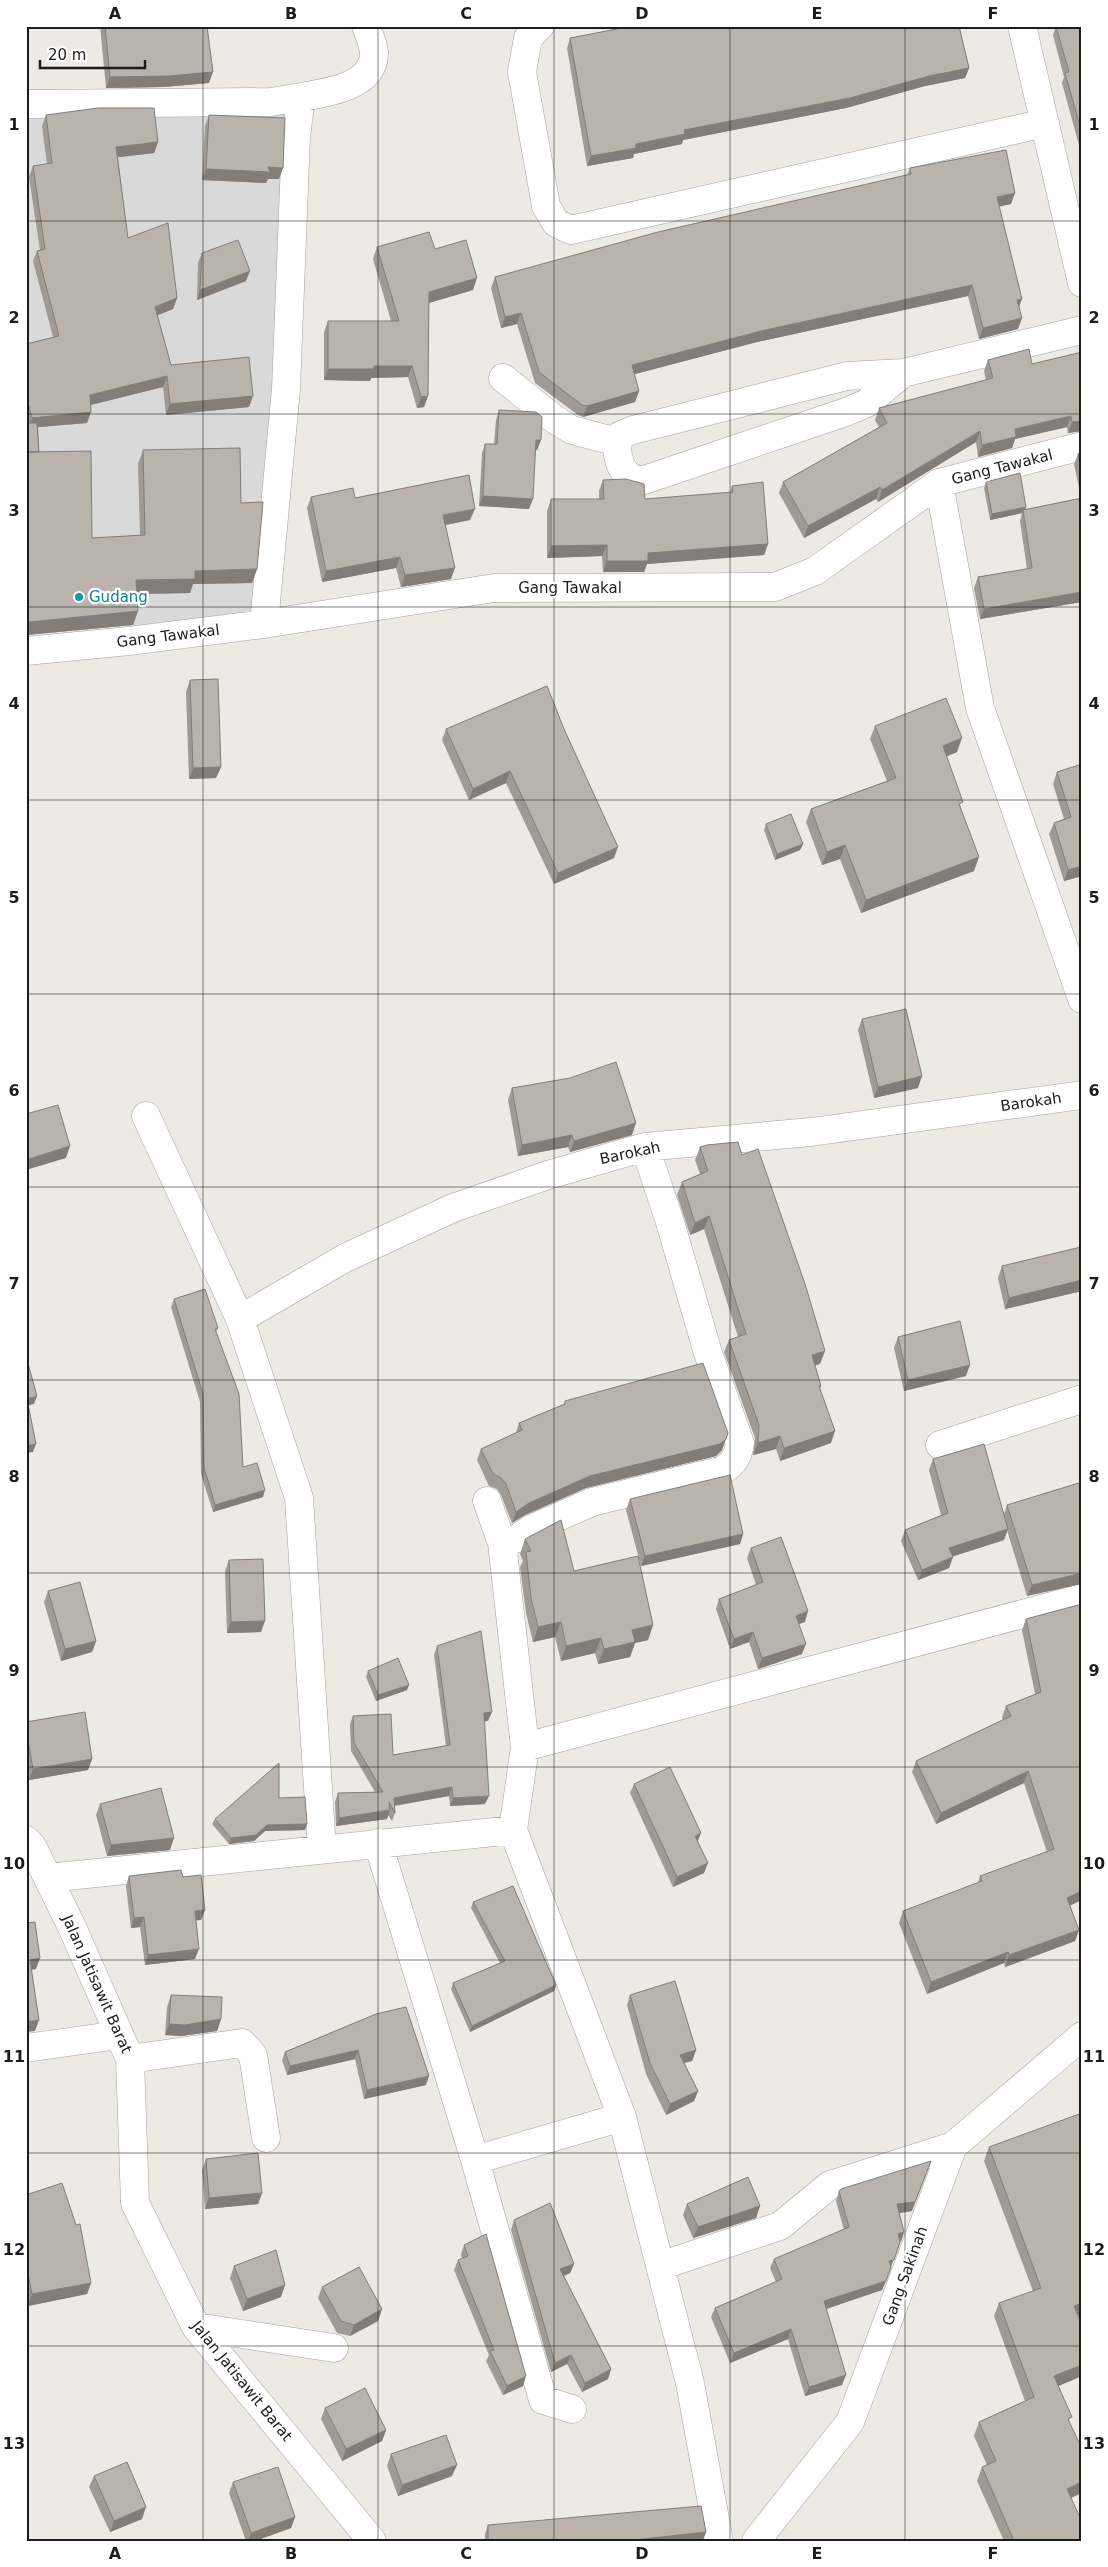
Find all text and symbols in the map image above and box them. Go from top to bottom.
text: A [109,4,122,23]
text: B [285,4,297,23]
text: C [460,4,472,23]
text: D [635,4,649,23]
text: E [812,4,822,23]
text: F [988,4,998,23]
scale bar [40,38,145,70]
text: 20 m [48,46,86,64]
text: 1 [8,115,20,134]
text: 1 [1088,115,1100,134]
text: 2 [8,308,20,327]
text: 2 [1088,308,1100,327]
street label: Gang Tawakal [949,446,1055,488]
text: 3 [8,501,20,520]
text: 3 [1088,501,1100,520]
street label: Gang Tawakal [518,579,622,597]
place label: Gudang [89,588,148,606]
marker: Gudang [73,591,85,603]
street label: Gang Tawakal [115,621,221,651]
text: 4 [8,694,20,713]
text: 4 [1088,694,1100,713]
text: 5 [8,888,20,907]
text: 5 [1088,888,1100,907]
text: 6 [8,1081,20,1100]
text: 6 [1088,1081,1100,1100]
street label: Barokah [999,1089,1063,1115]
street label: Barokah [598,1138,662,1168]
text: 7 [8,1274,20,1293]
text: 7 [1088,1274,1100,1293]
text: 8 [8,1467,20,1486]
text: 8 [1088,1467,1100,1486]
text: 9 [8,1661,20,1680]
text: 9 [1088,1661,1100,1680]
text: 10 [3,1854,25,1873]
text: 10 [1083,1854,1105,1873]
street label: Jalan Jatisawit Barat [58,1911,136,2056]
text: 11 [3,2047,25,2066]
text: 11 [1083,2047,1105,2066]
street label: Gang Sakinah [879,2224,931,2328]
text: 12 [3,2240,25,2259]
text: 12 [1083,2240,1105,2259]
street label: Jalan Jatisawit Barat [187,2316,296,2445]
text: 13 [3,2434,25,2453]
text: 13 [1083,2434,1105,2453]
text: A [109,2544,122,2563]
text: B [285,2544,297,2563]
text: C [460,2544,472,2563]
text: D [635,2544,649,2563]
text: E [812,2544,822,2563]
text: F [988,2544,998,2563]

